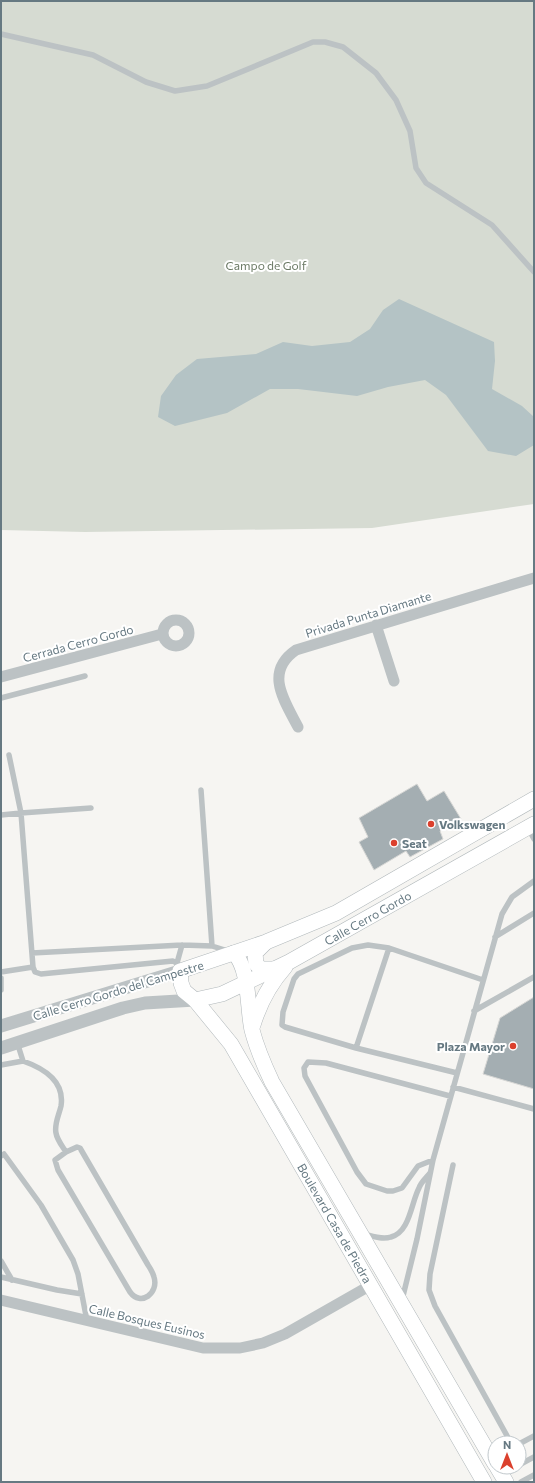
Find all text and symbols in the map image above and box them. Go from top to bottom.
park label: Campo de Golf [226,258,307,272]
street label: Privada Punta Diamante [303,588,433,640]
street label: Cerrada Cerro Gordo [21,622,135,664]
place label: Volkswagen [439,817,505,831]
marker: Volkswagen [426,819,436,829]
place label: Seat [402,836,427,850]
marker: Seat [389,838,399,848]
street label: Calle Cerro Gordo [322,888,413,948]
street label: Calle Cerro Gordo del Campestre [31,957,205,1023]
place label: Plaza Mayor [437,1039,505,1053]
marker: Plaza Mayor [508,1041,518,1051]
street label: Boulevard Casa de Piedra [295,1161,375,1285]
street label: Calle Bosques Eusinos [87,1301,207,1341]
north arrow [487,1435,527,1475]
text: N [503,1438,511,1451]

